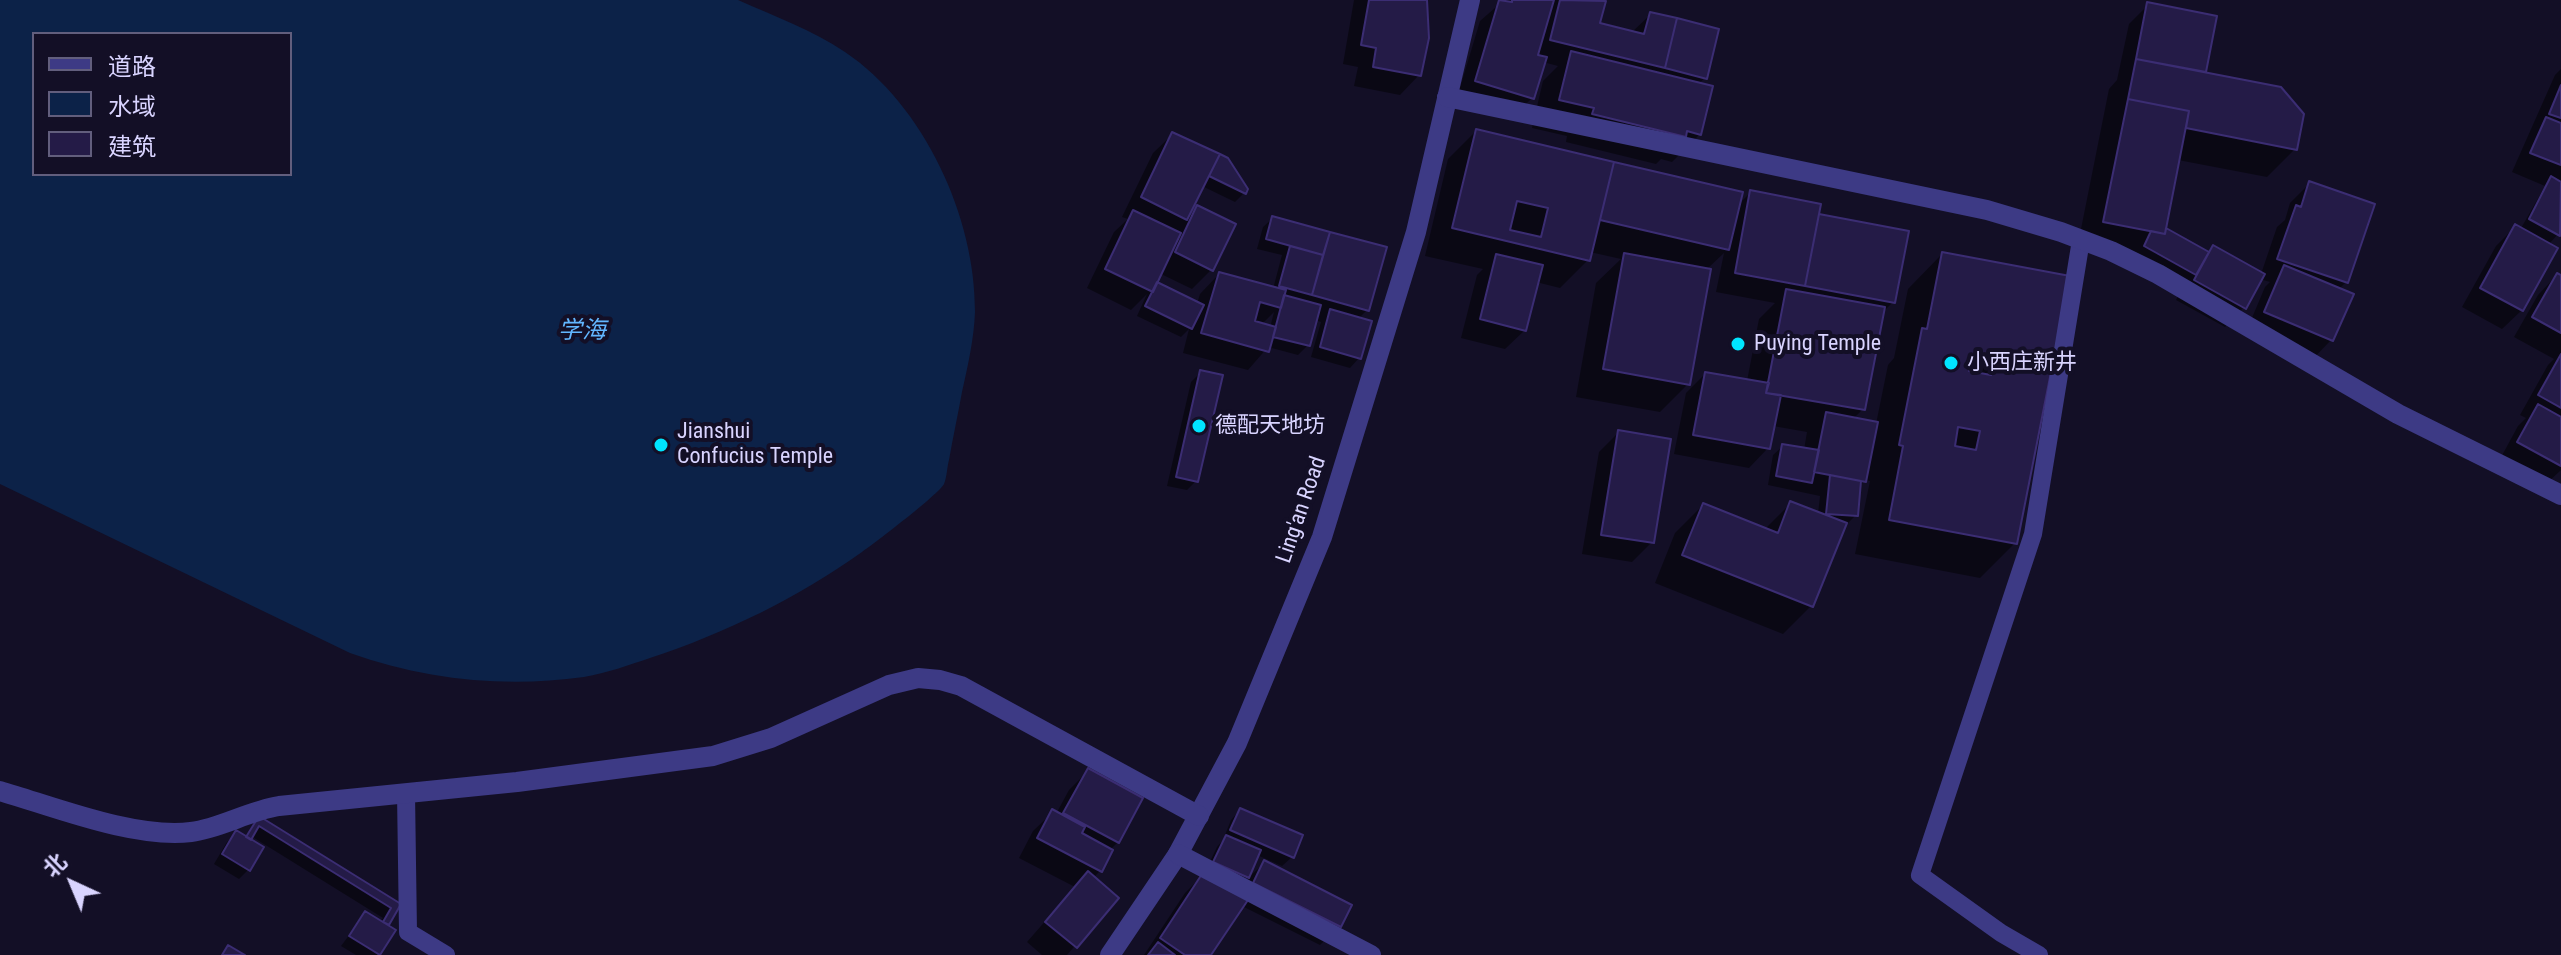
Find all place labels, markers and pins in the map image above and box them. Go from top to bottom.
place label: Puying Temple [1754,331,1881,357]
marker: Puying Temple [1729,335,1747,353]
place label: 小西庄新井 [1967,350,2077,376]
marker: 小西庄新井 [1942,354,1960,372]
place label: 德配天地坊 [1215,413,1325,439]
marker: 德配天地坊 [1190,417,1208,435]
place label: Jianshui Confucius Temple [677,419,833,470]
marker: Jianshui Confucius Temple [652,436,670,454]

